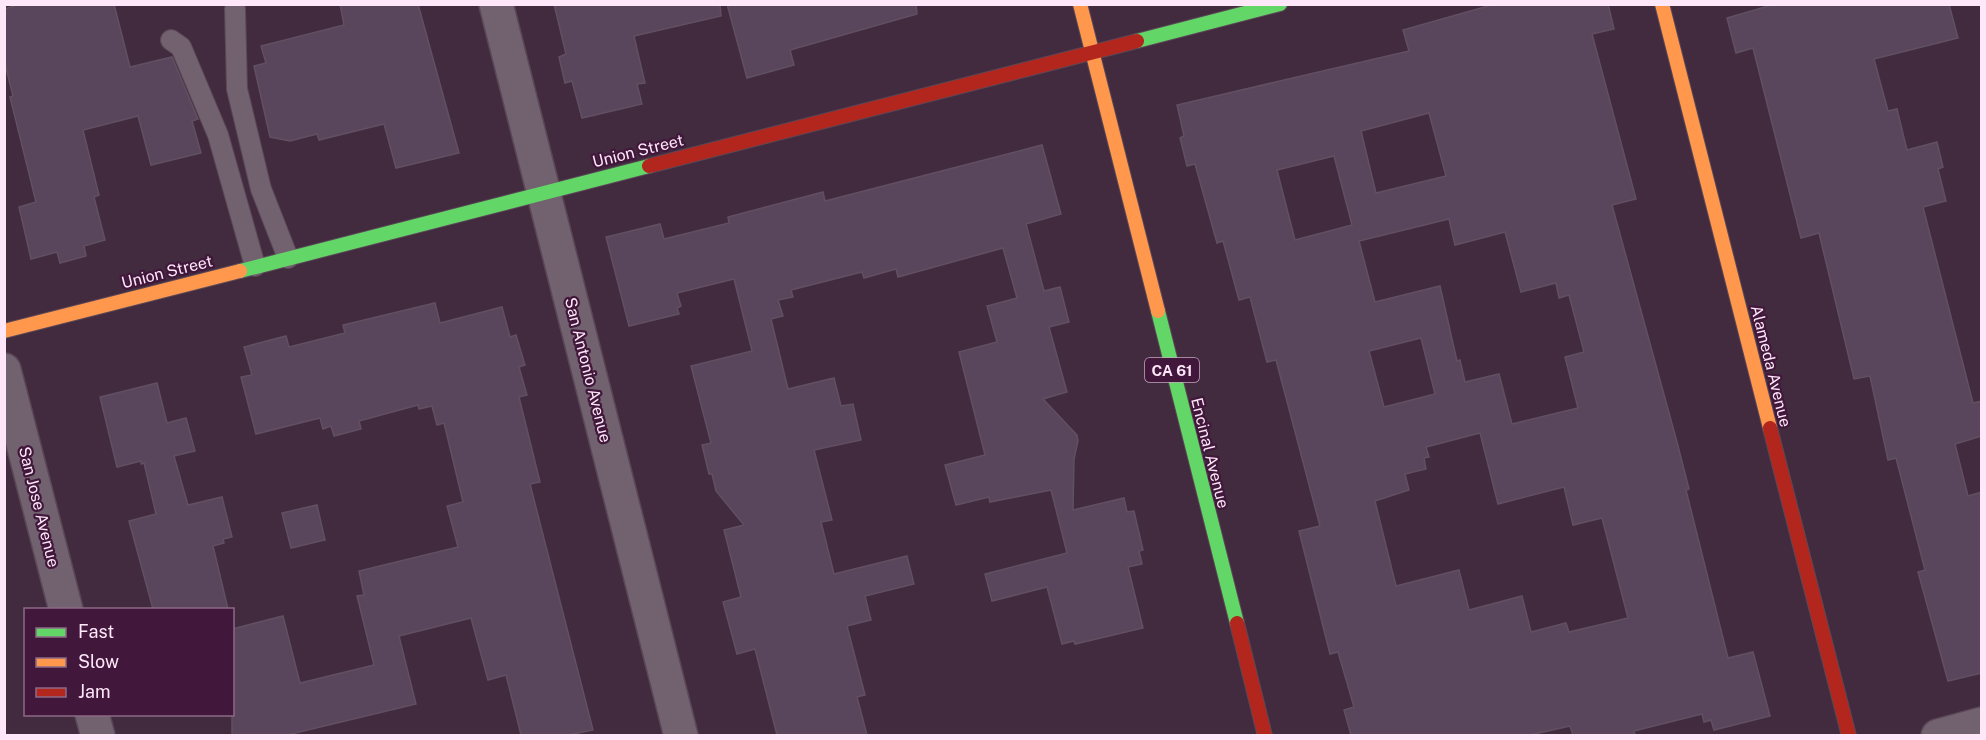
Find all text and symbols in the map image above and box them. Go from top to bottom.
street label: Union Street [590,130,686,172]
street label: Union Street [119,251,215,293]
street label: San Antonio Avenue [561,295,615,445]
street label: Alameda Avenue [1747,303,1795,429]
road number: CA 61 [1145,358,1199,382]
street label: Encinal Avenue [1187,396,1233,510]
street label: San Jose Avenue [15,445,63,569]
legend [24,608,234,716]
text: Fast [78,621,114,642]
text: Slow [78,651,119,672]
text: Jam [78,681,111,702]

